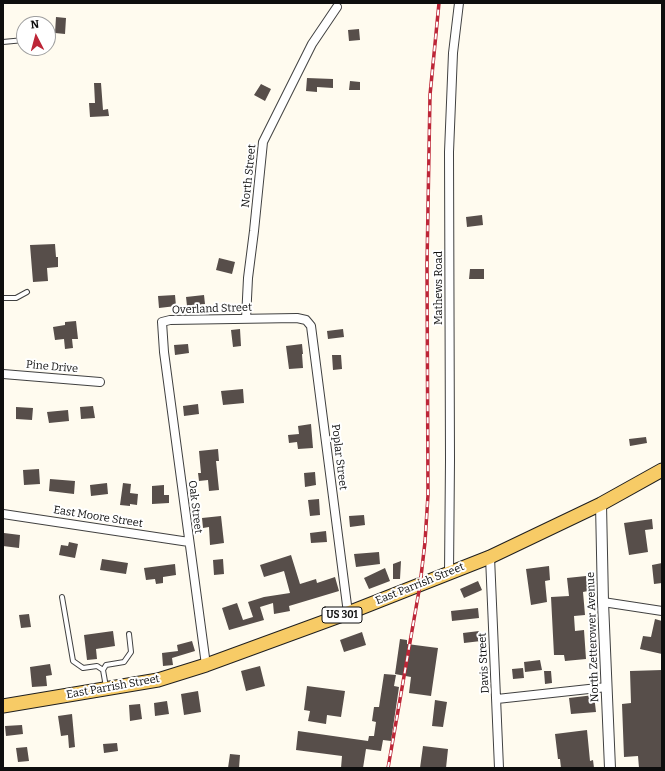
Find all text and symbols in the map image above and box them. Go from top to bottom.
north arrow [16,16,56,56]
text: N [30,18,40,31]
street label: North Street [239,144,259,208]
street label: Mathews Road [432,251,446,325]
street label: Overland Street [172,301,252,317]
street label: Pine Drive [26,358,78,376]
street label: Poplar Street [328,423,350,491]
street label: Oak Street [185,480,205,534]
street label: East Moore Street [52,503,144,531]
street label: East Parrish Street [374,560,466,608]
street label: North Zetterower Avenue [584,572,602,702]
road number: US 301 [322,607,362,623]
street label: Davis Street [476,632,492,694]
street label: East Parrish Street [65,672,161,702]

